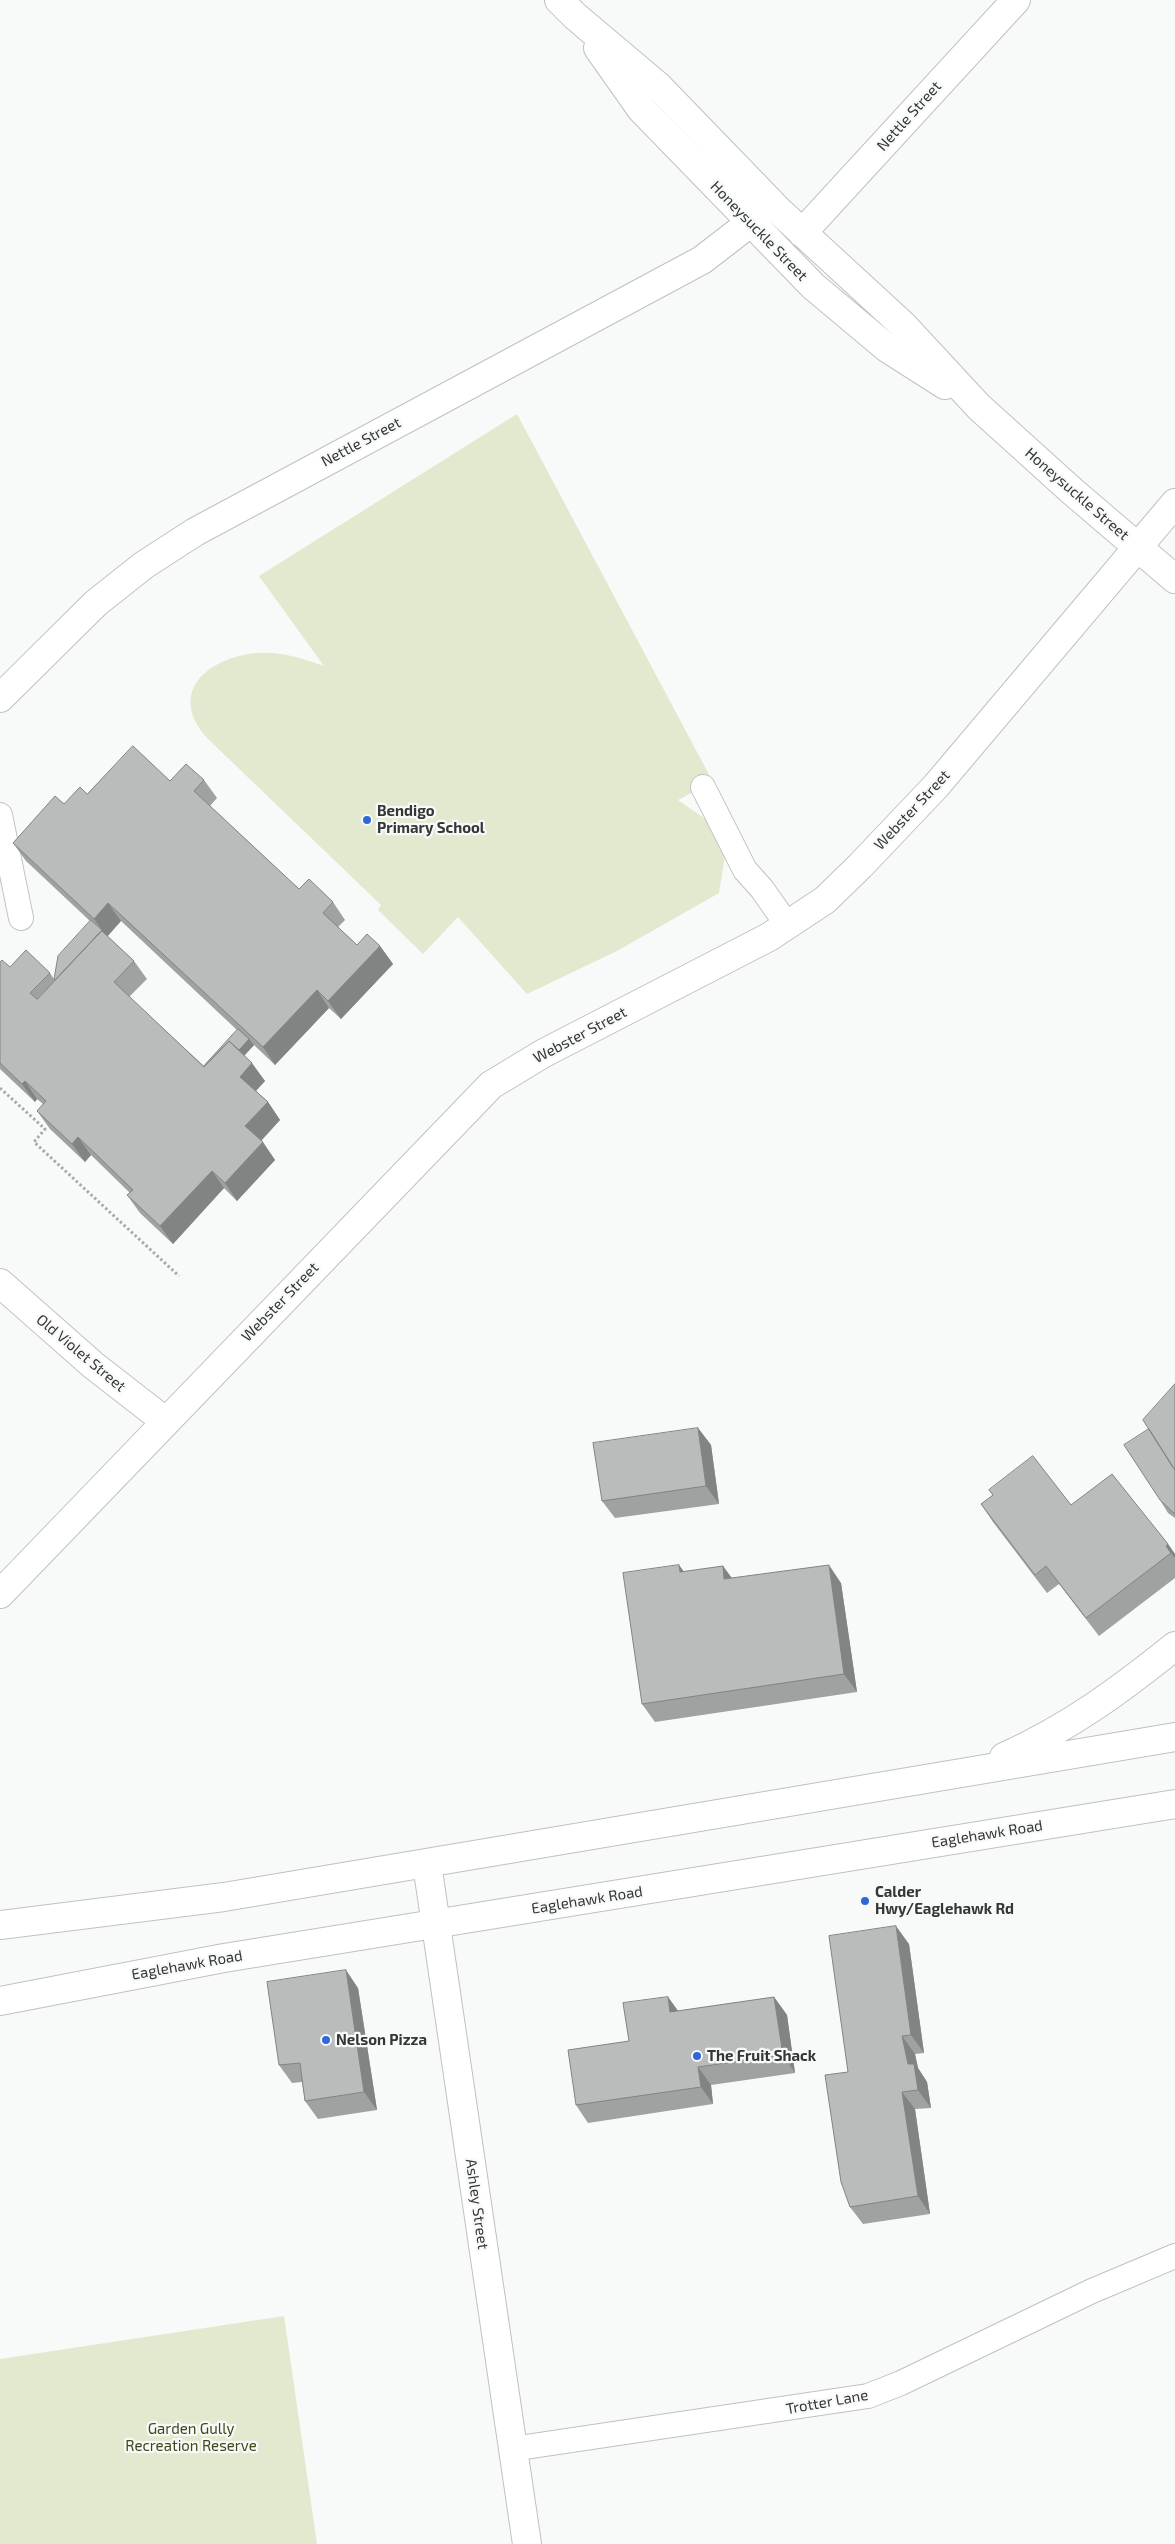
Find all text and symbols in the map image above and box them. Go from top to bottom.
street label: Nettle Street [873,77,945,155]
street label: Honeysuckle Street [707,177,811,285]
street label: Nettle Street [318,413,404,471]
street label: Honeysuckle Street [1021,444,1133,544]
street label: Webster Street [870,766,954,854]
place label: Bendigo Primary School [377,802,485,837]
marker: Bendigo Primary School [361,814,373,826]
street label: Webster Street [530,1003,630,1067]
street label: Webster Street [238,1259,322,1345]
street label: Old Violet Street [33,1310,129,1396]
street label: Eaglehawk Road [930,1816,1044,1852]
street label: Eaglehawk Road [530,1882,644,1918]
place label: Calder Hwy/Eaglehawk Rd [875,1883,1014,1918]
marker: Calder Hwy/Eaglehawk Rd [859,1895,871,1907]
street label: Eaglehawk Road [130,1946,244,1984]
place label: Nelson Pizza [336,2031,427,2049]
marker: Nelson Pizza [320,2034,332,2046]
place label: The Fruit Shack [707,2047,816,2065]
marker: The Fruit Shack [691,2050,703,2062]
street label: Ashley Street [462,2158,492,2250]
street label: Trotter Lane [784,2386,870,2418]
park label: Garden Gully Recreation Reserve [125,2420,257,2455]

